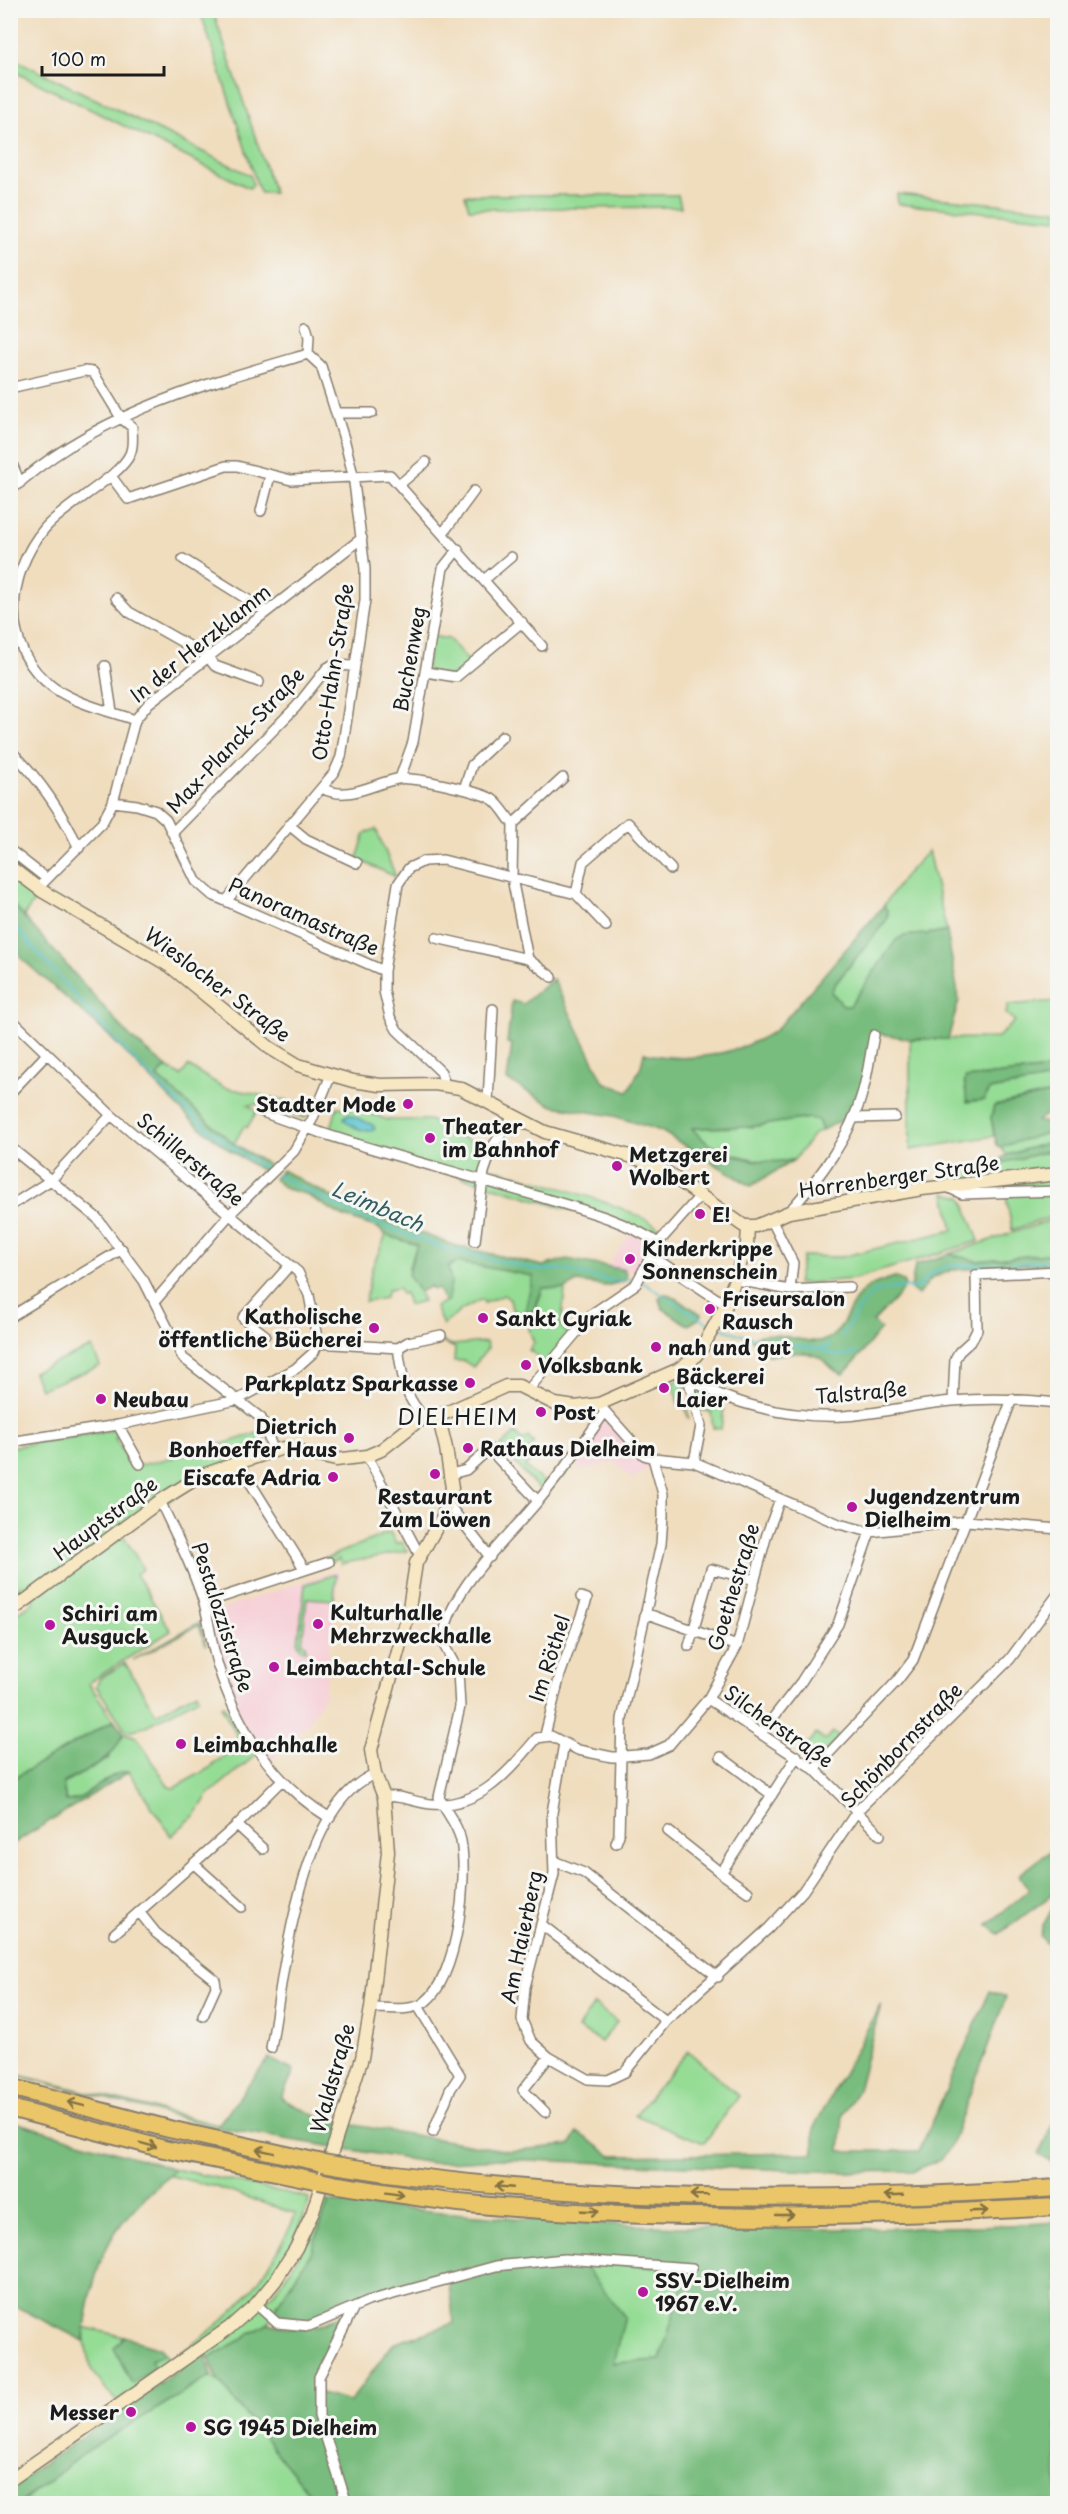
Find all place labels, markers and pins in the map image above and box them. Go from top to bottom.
place label: Stadter Mode [256,1089,396,1119]
marker: Stadter Mode [401,1097,415,1111]
place label: Theater im Bahnhof [442,1111,561,1164]
marker: Theater im Bahnhof [423,1131,437,1145]
place label: Metzgerei Wolbert [629,1139,728,1192]
marker: Metzgerei Wolbert [610,1159,624,1173]
place label: E! [712,1199,730,1229]
marker: E! [693,1207,707,1221]
place label: Kinderkrippe Sonnenschein [642,1233,778,1286]
marker: Kinderkrippe Sonnenschein [623,1252,637,1266]
place label: Friseursalon Rausch [722,1283,845,1336]
place label: Katholische öffentliche Bücherei [158,1301,362,1354]
marker: Friseursalon Rausch [703,1302,717,1316]
place label: Sankt Cyriak [495,1303,633,1333]
marker: Sankt Cyriak [476,1311,490,1325]
marker: Katholische öffentliche Bücherei [367,1321,381,1335]
place label: nah und gut [668,1332,791,1362]
marker: nah und gut [649,1340,663,1354]
place label: Volksbank [538,1350,643,1380]
marker: Volksbank [519,1358,533,1372]
place label: Bäckerei Laier [676,1361,765,1414]
place label: Parkplatz Sparkasse [244,1368,458,1398]
marker: Parkplatz Sparkasse [463,1376,477,1390]
marker: Bäckerei Laier [657,1381,671,1395]
place label: Neubau [113,1384,189,1414]
marker: Neubau [94,1392,108,1406]
place label: Post [553,1397,596,1427]
marker: Post [534,1405,548,1419]
place label: Dietrich Bonhoeffer Haus [168,1411,337,1464]
marker: Dietrich Bonhoeffer Haus [342,1431,356,1445]
place label: Rathaus Dielheim [480,1433,656,1463]
marker: Rathaus Dielheim [461,1441,475,1455]
place label: Eiscafe Adria [183,1462,321,1492]
marker: Restaurant Zum Löwen [428,1467,442,1481]
marker: Eiscafe Adria [326,1470,340,1484]
place label: Restaurant Zum Löwen [378,1481,493,1534]
place label: Jugendzentrum Dielheim [864,1481,1020,1534]
marker: Jugendzentrum Dielheim [845,1500,859,1514]
place label: Kulturhalle Mehrzweckhalle [330,1597,492,1650]
place label: Schiri am Ausguck [62,1598,158,1651]
marker: Kulturhalle Mehrzweckhalle [311,1617,325,1631]
marker: Schiri am Ausguck [43,1618,57,1632]
place label: Leimbachtal-Schule [286,1652,486,1682]
marker: Leimbachtal-Schule [267,1660,281,1674]
place label: Leimbachhalle [193,1729,338,1759]
marker: Leimbachhalle [174,1737,188,1751]
place label: SSV-Dielheim 1967 e.V. [655,2265,790,2318]
marker: SSV-Dielheim 1967 e.V. [636,2285,650,2299]
place label: Messer [50,2397,120,2427]
marker: Messer [124,2405,138,2419]
place label: SG 1945 Dielheim [203,2412,377,2442]
marker: SG 1945 Dielheim [184,2420,198,2434]

